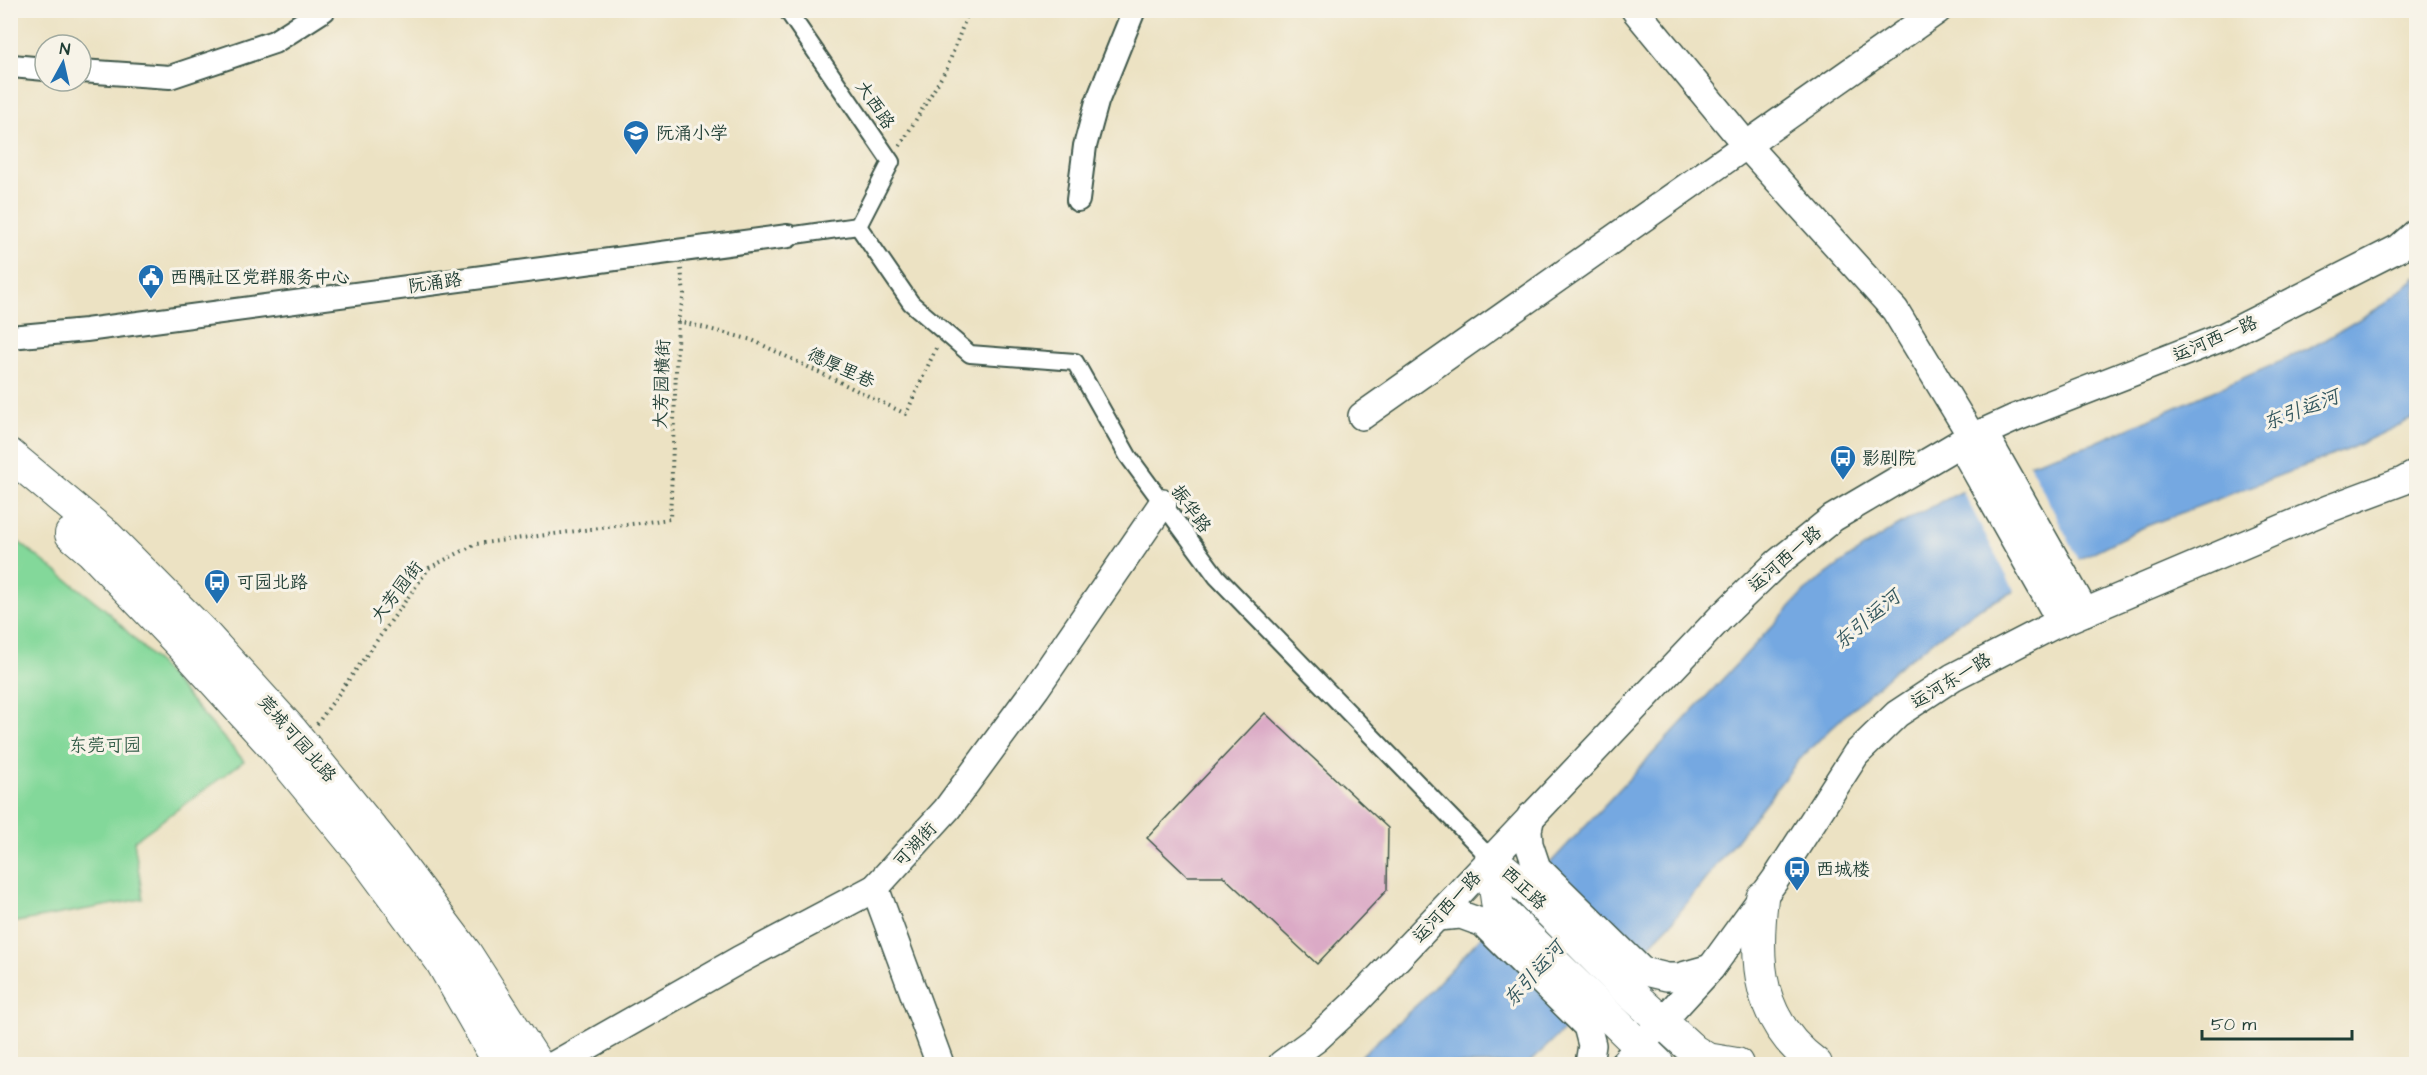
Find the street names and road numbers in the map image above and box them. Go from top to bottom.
street label: 大西路 [850,76,900,134]
street label: 阮涌路 [407,267,463,299]
street label: 运河西一路 [2169,310,2261,368]
street label: 大芳园横街 [648,339,676,429]
street label: 德厚里巷 [803,341,879,395]
street label: 振华路 [1165,480,1217,538]
street label: 运河西一路 [1743,520,1827,598]
street label: 大芳园街 [365,556,429,628]
street label: 运河东一路 [1906,647,1996,715]
street label: 莞城可园北路 [252,690,342,788]
street label: 可湖街 [887,817,943,873]
street label: 西正路 [1496,860,1552,916]
street label: 运河西一路 [1407,866,1487,948]

